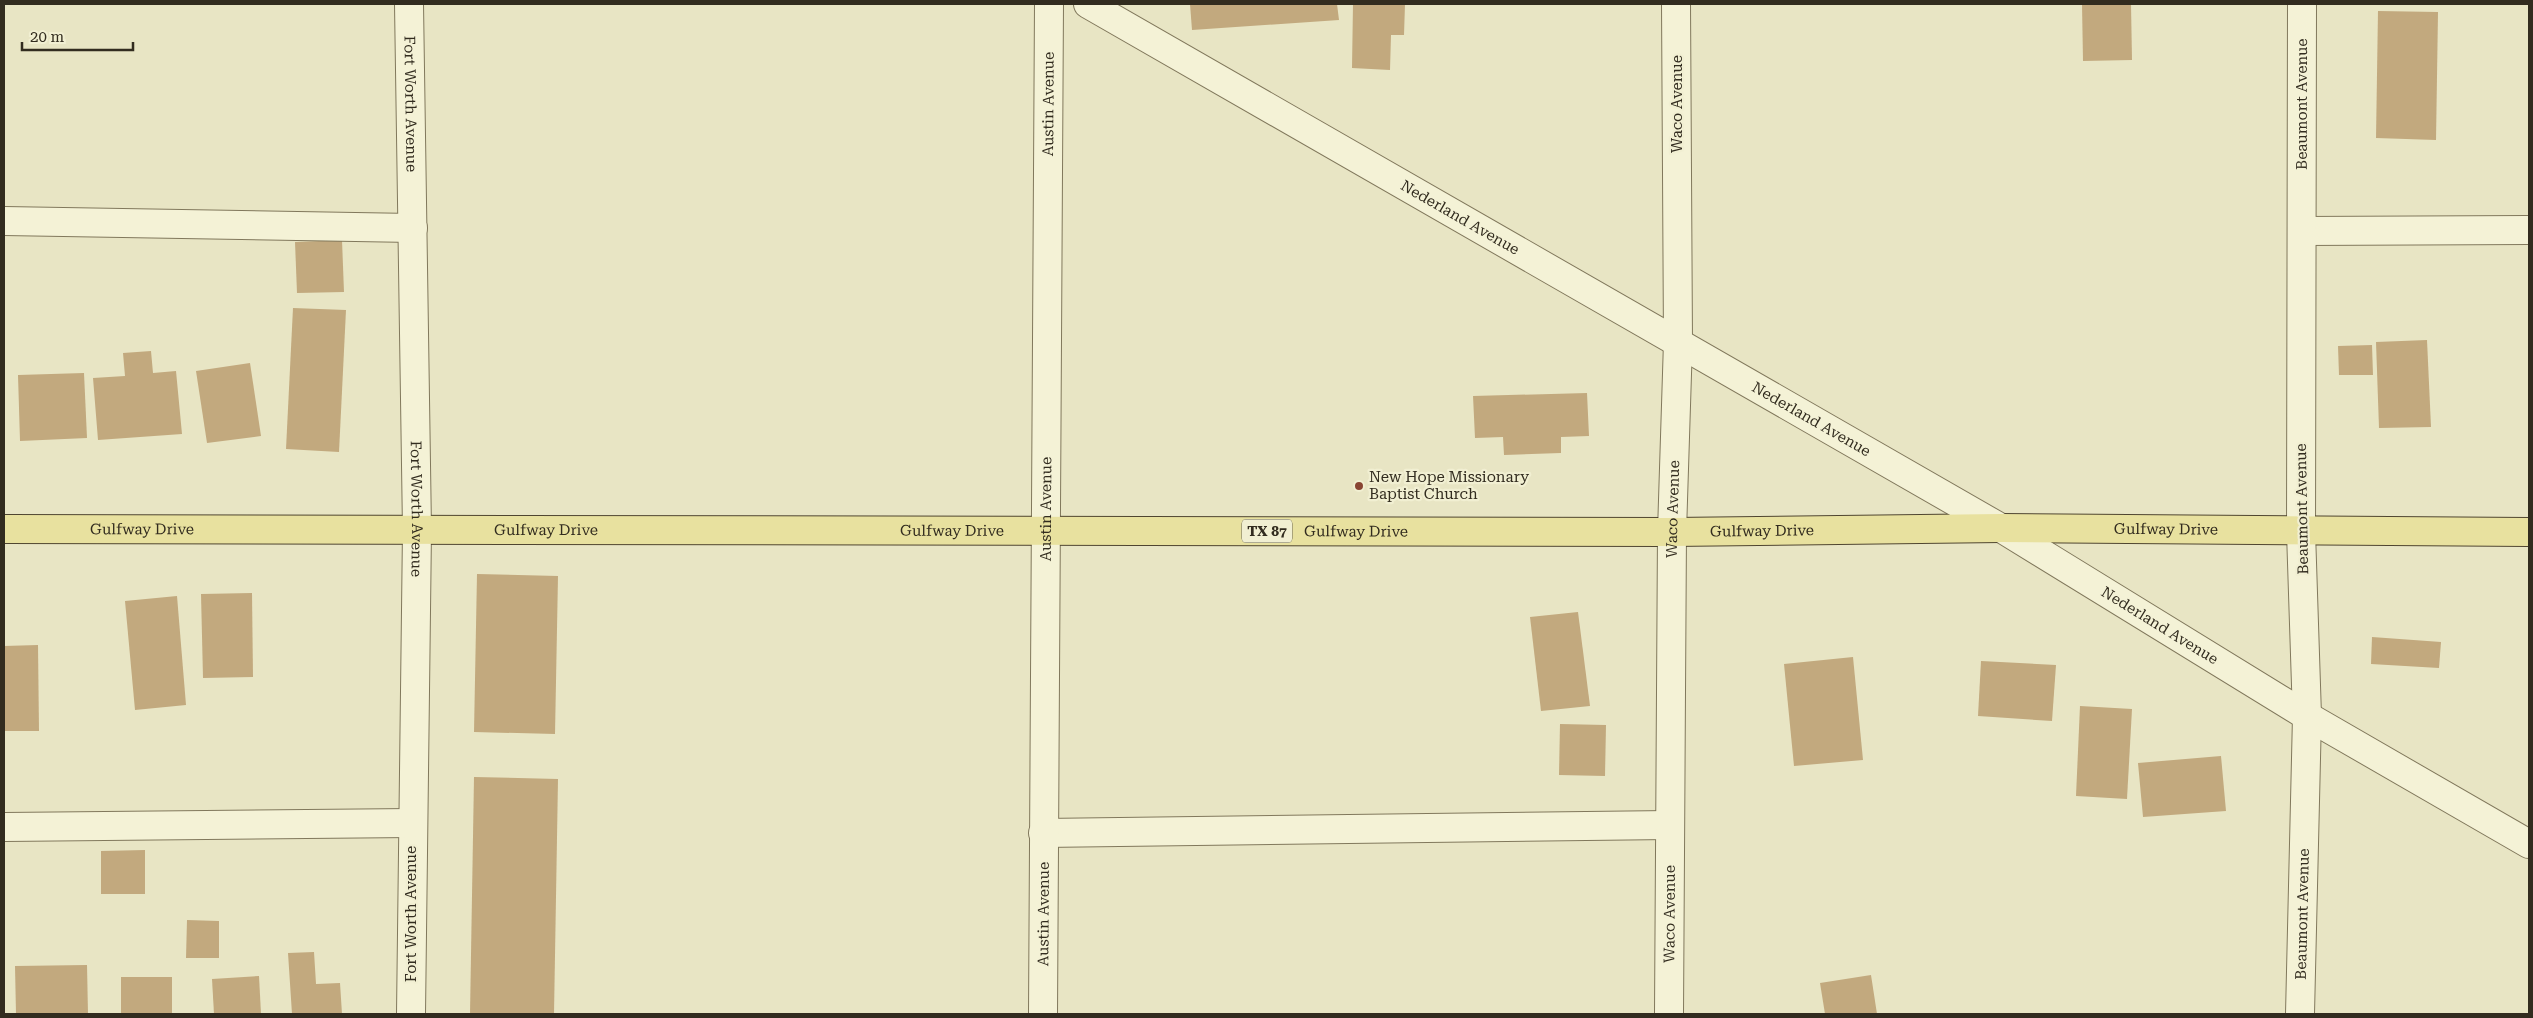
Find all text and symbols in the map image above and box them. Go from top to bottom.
scale bar [22,20,134,52]
text: 20 m [30,28,65,46]
street label: Fort Worth Avenue [400,36,421,172]
street label: Beaumont Avenue [2293,38,2311,170]
street label: Austin Avenue [1039,52,1058,156]
street label: Waco Avenue [1668,55,1686,153]
street label: Nederland Avenue [1398,176,1523,259]
street label: Nederland Avenue [1749,378,1874,460]
street label: Fort Worth Avenue [407,441,426,577]
street label: Beaumont Avenue [2292,443,2312,575]
street label: Austin Avenue [1037,457,1055,561]
street label: Waco Avenue [1663,460,1683,558]
place label: New Hope Missionary Baptist Church [1369,468,1529,503]
marker: New Hope Missionary Baptist Church [1353,480,1365,492]
street label: Gulfway Drive [90,520,194,538]
road number: TX 87 [1242,520,1292,542]
street label: Gulfway Drive [2114,520,2218,539]
street label: Gulfway Drive [494,521,598,539]
street label: Gulfway Drive [1710,521,1814,541]
street label: Gulfway Drive [900,522,1004,540]
street label: Gulfway Drive [1304,522,1408,541]
street label: Nederland Avenue [2098,583,2222,668]
street label: Fort Worth Avenue [402,846,420,982]
street label: Beaumont Avenue [2292,848,2313,980]
street label: Austin Avenue [1034,862,1053,966]
street label: Waco Avenue [1660,865,1679,963]

